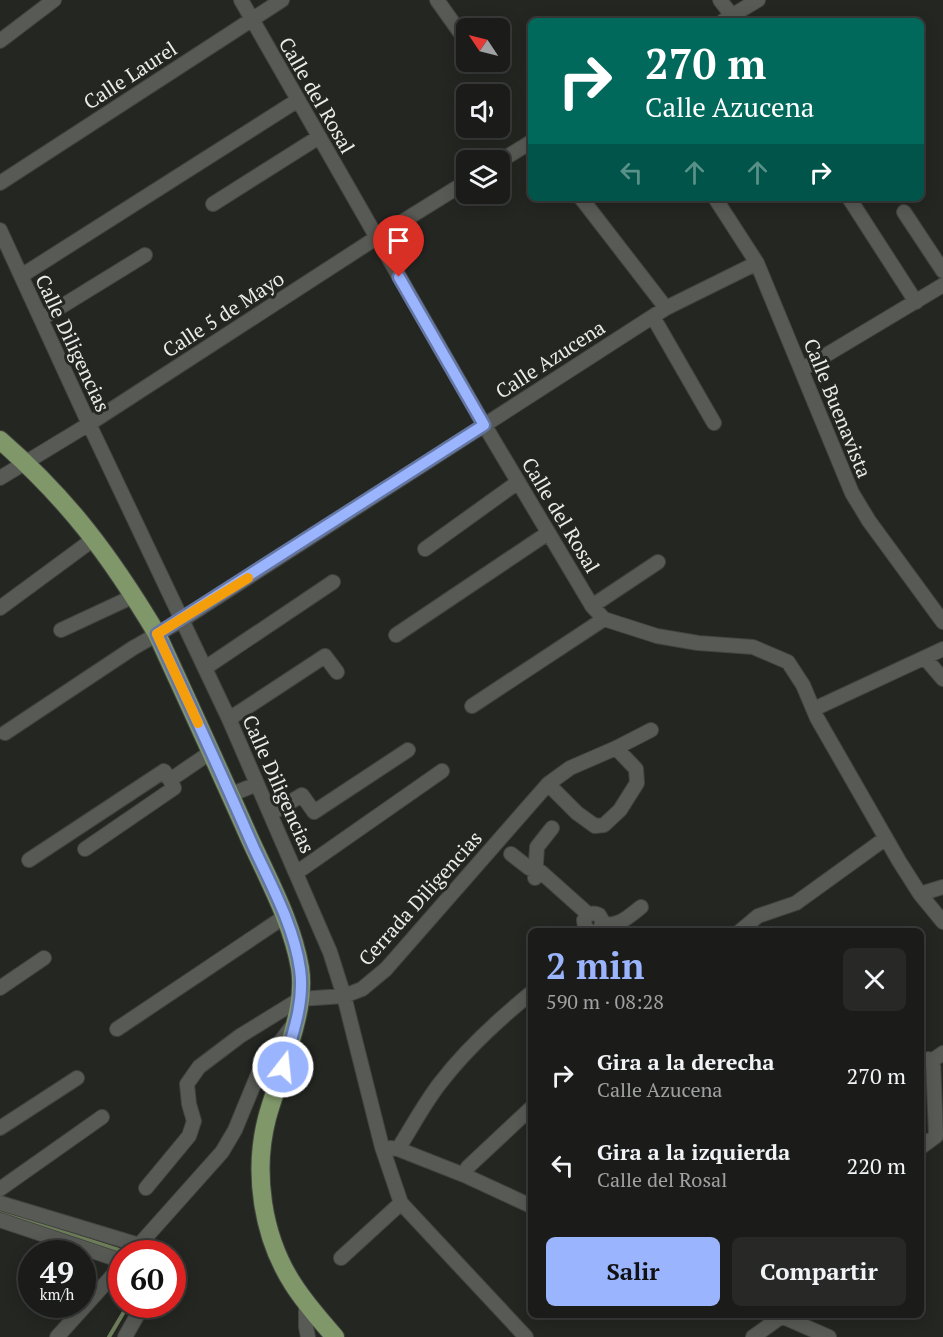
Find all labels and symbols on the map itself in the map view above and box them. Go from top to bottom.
north arrow [456,18,510,72]
street label: Calle del Rosal [273,32,361,158]
street label: Calle Laurel [78,35,182,115]
pin [373,215,424,277]
street label: Calle 5 de Mayo [157,265,289,363]
street label: Calle Diligencias [29,270,117,416]
street label: Calle Azucena [490,314,610,404]
street label: Calle Buenavista [798,334,878,482]
street label: Calle del Rosal [516,452,606,578]
street label: Calle Diligencias [236,711,322,857]
street label: Cerrada Diligencias [352,825,488,971]
position arrow [251,1035,315,1099]
speed limit sign: 60 [108,1240,186,1318]

